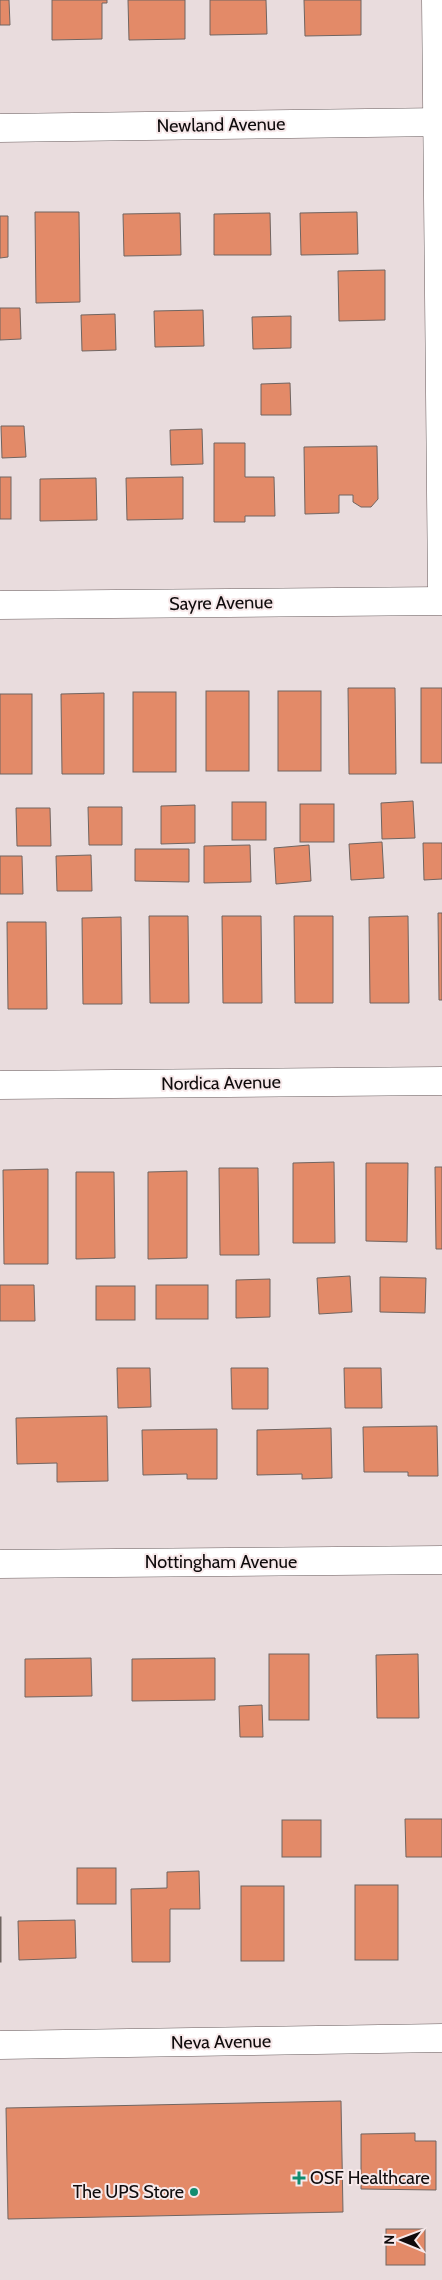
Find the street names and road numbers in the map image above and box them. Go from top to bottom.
street label: Newland Avenue [156,113,286,137]
street label: Sayre Avenue [169,591,273,615]
street label: Nordica Avenue [161,1071,281,1095]
street label: Nottingham Avenue [145,1551,297,1573]
street label: Neva Avenue [171,2030,271,2054]

